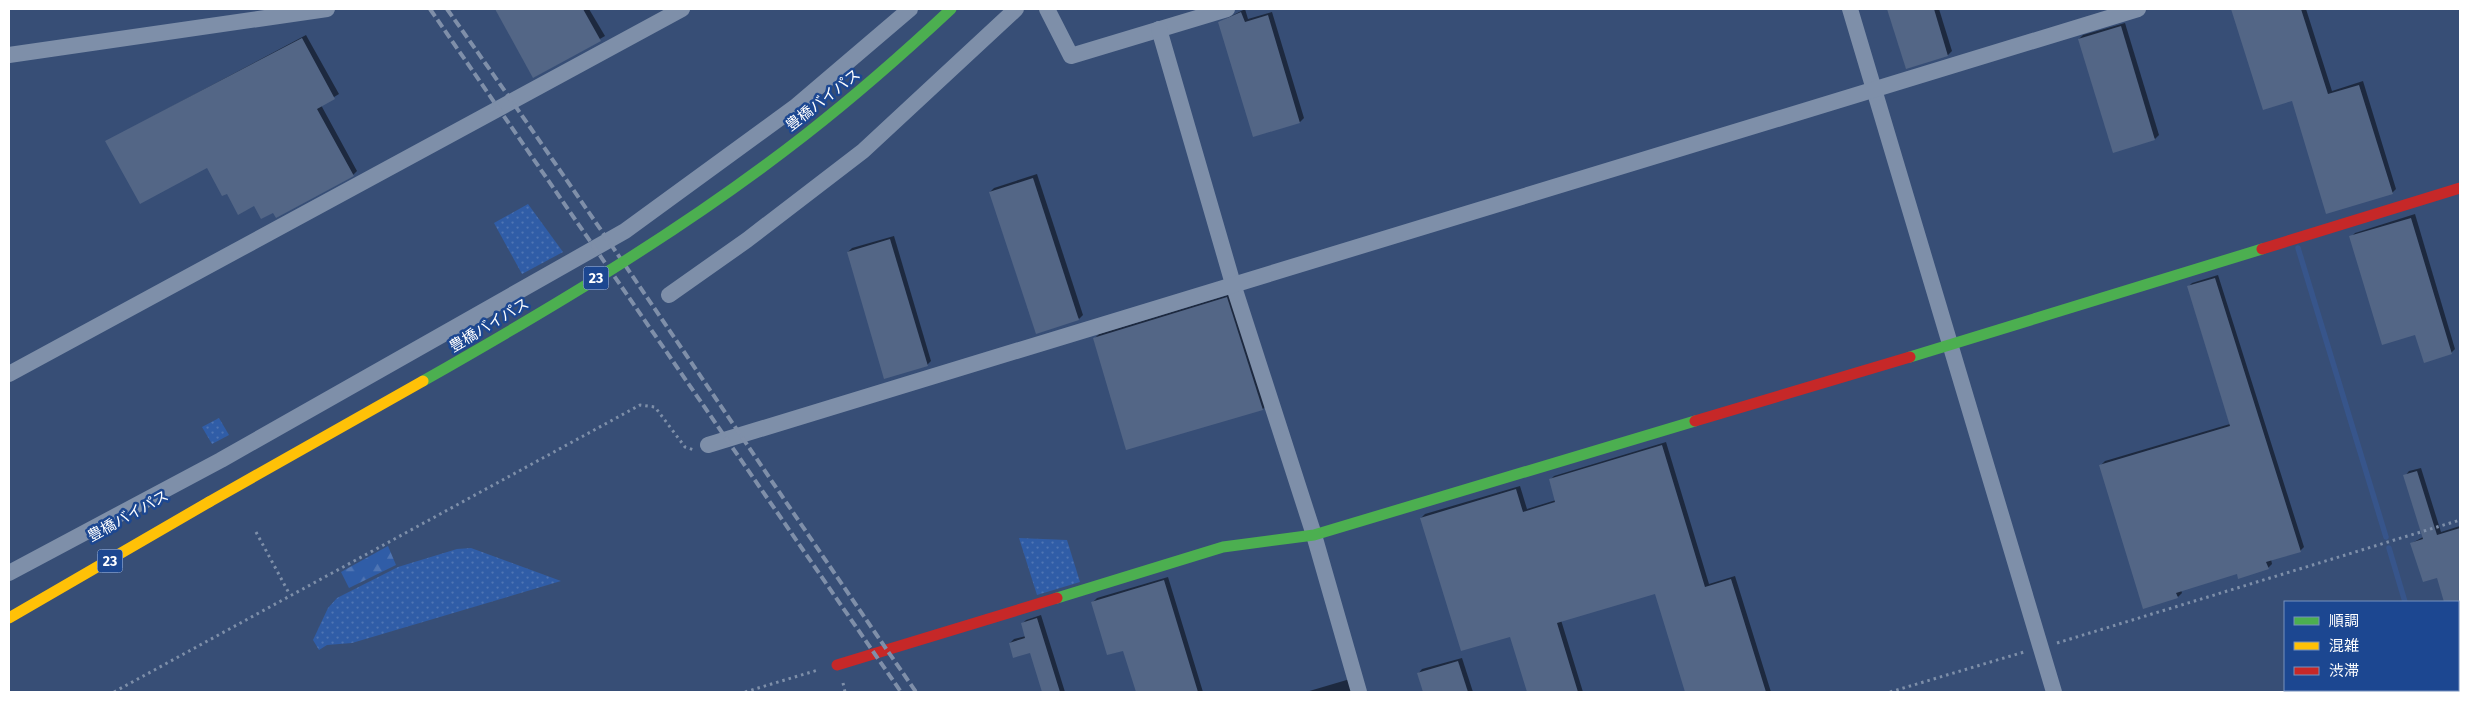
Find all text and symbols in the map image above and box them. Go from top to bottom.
street label: 豊橋バイパス [782,65,864,135]
road number: 23 [584,266,608,290]
street label: 豊橋バイパス [446,294,532,356]
street label: 豊橋バイパス [84,486,172,546]
road number: 23 [98,550,122,572]
legend [2284,601,2459,691]
text: 順調 [2329,612,2359,630]
text: 混雑 [2329,637,2359,655]
text: 渋滞 [2329,662,2359,680]

